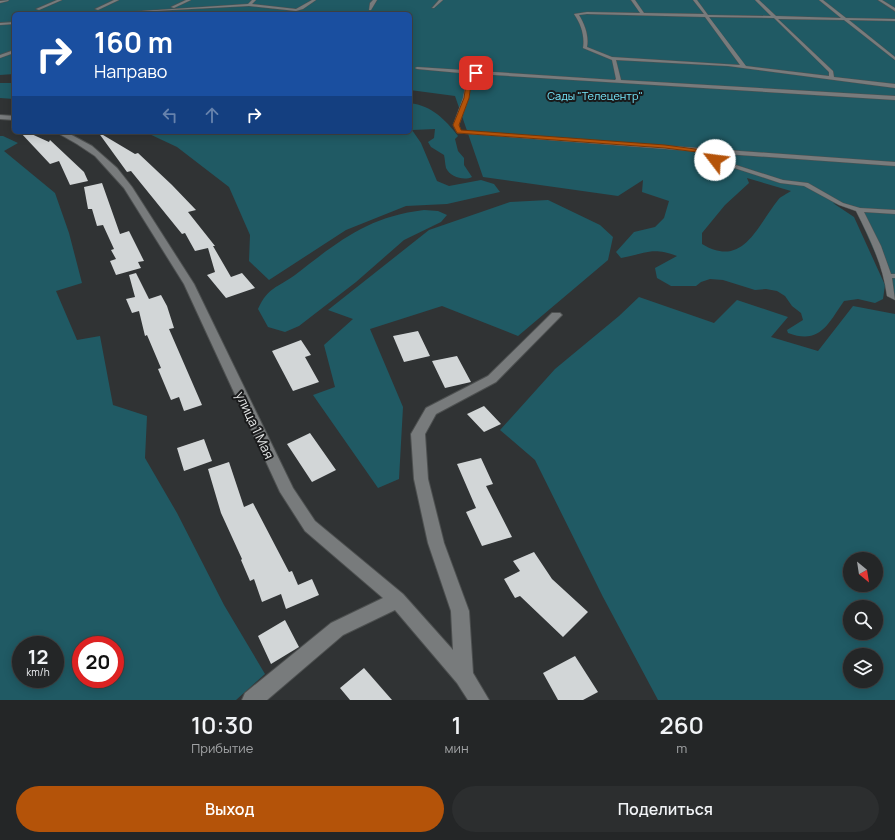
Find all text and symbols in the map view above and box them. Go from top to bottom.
text: 160 m [94,23,173,61]
icon: right [28,28,80,80]
pin [459,56,493,90]
text: Направо [94,59,168,83]
icon: arrive [465,62,487,84]
park label: Сады "Телецентр" [547,88,643,103]
icon: left [159,104,181,126]
icon: ahead [201,104,223,126]
icon: right [243,104,265,126]
position arrow [694,139,736,181]
street label: улица 1 Мая [232,388,278,462]
north arrow [843,552,883,592]
map controls [843,552,883,688]
button: search [843,600,883,640]
speed limit sign: 20 [72,636,124,688]
text: 12 [28,643,48,670]
button: layers [843,648,883,688]
text: km/h [26,665,50,679]
text: 10:30 [191,708,254,741]
text: 1 [451,708,462,741]
text: 260 [660,708,704,741]
text: Прибытие [191,739,253,757]
text: мин [445,739,469,757]
text: m [676,739,687,757]
button: Выход [16,786,444,832]
button: Поделиться [452,786,879,832]

